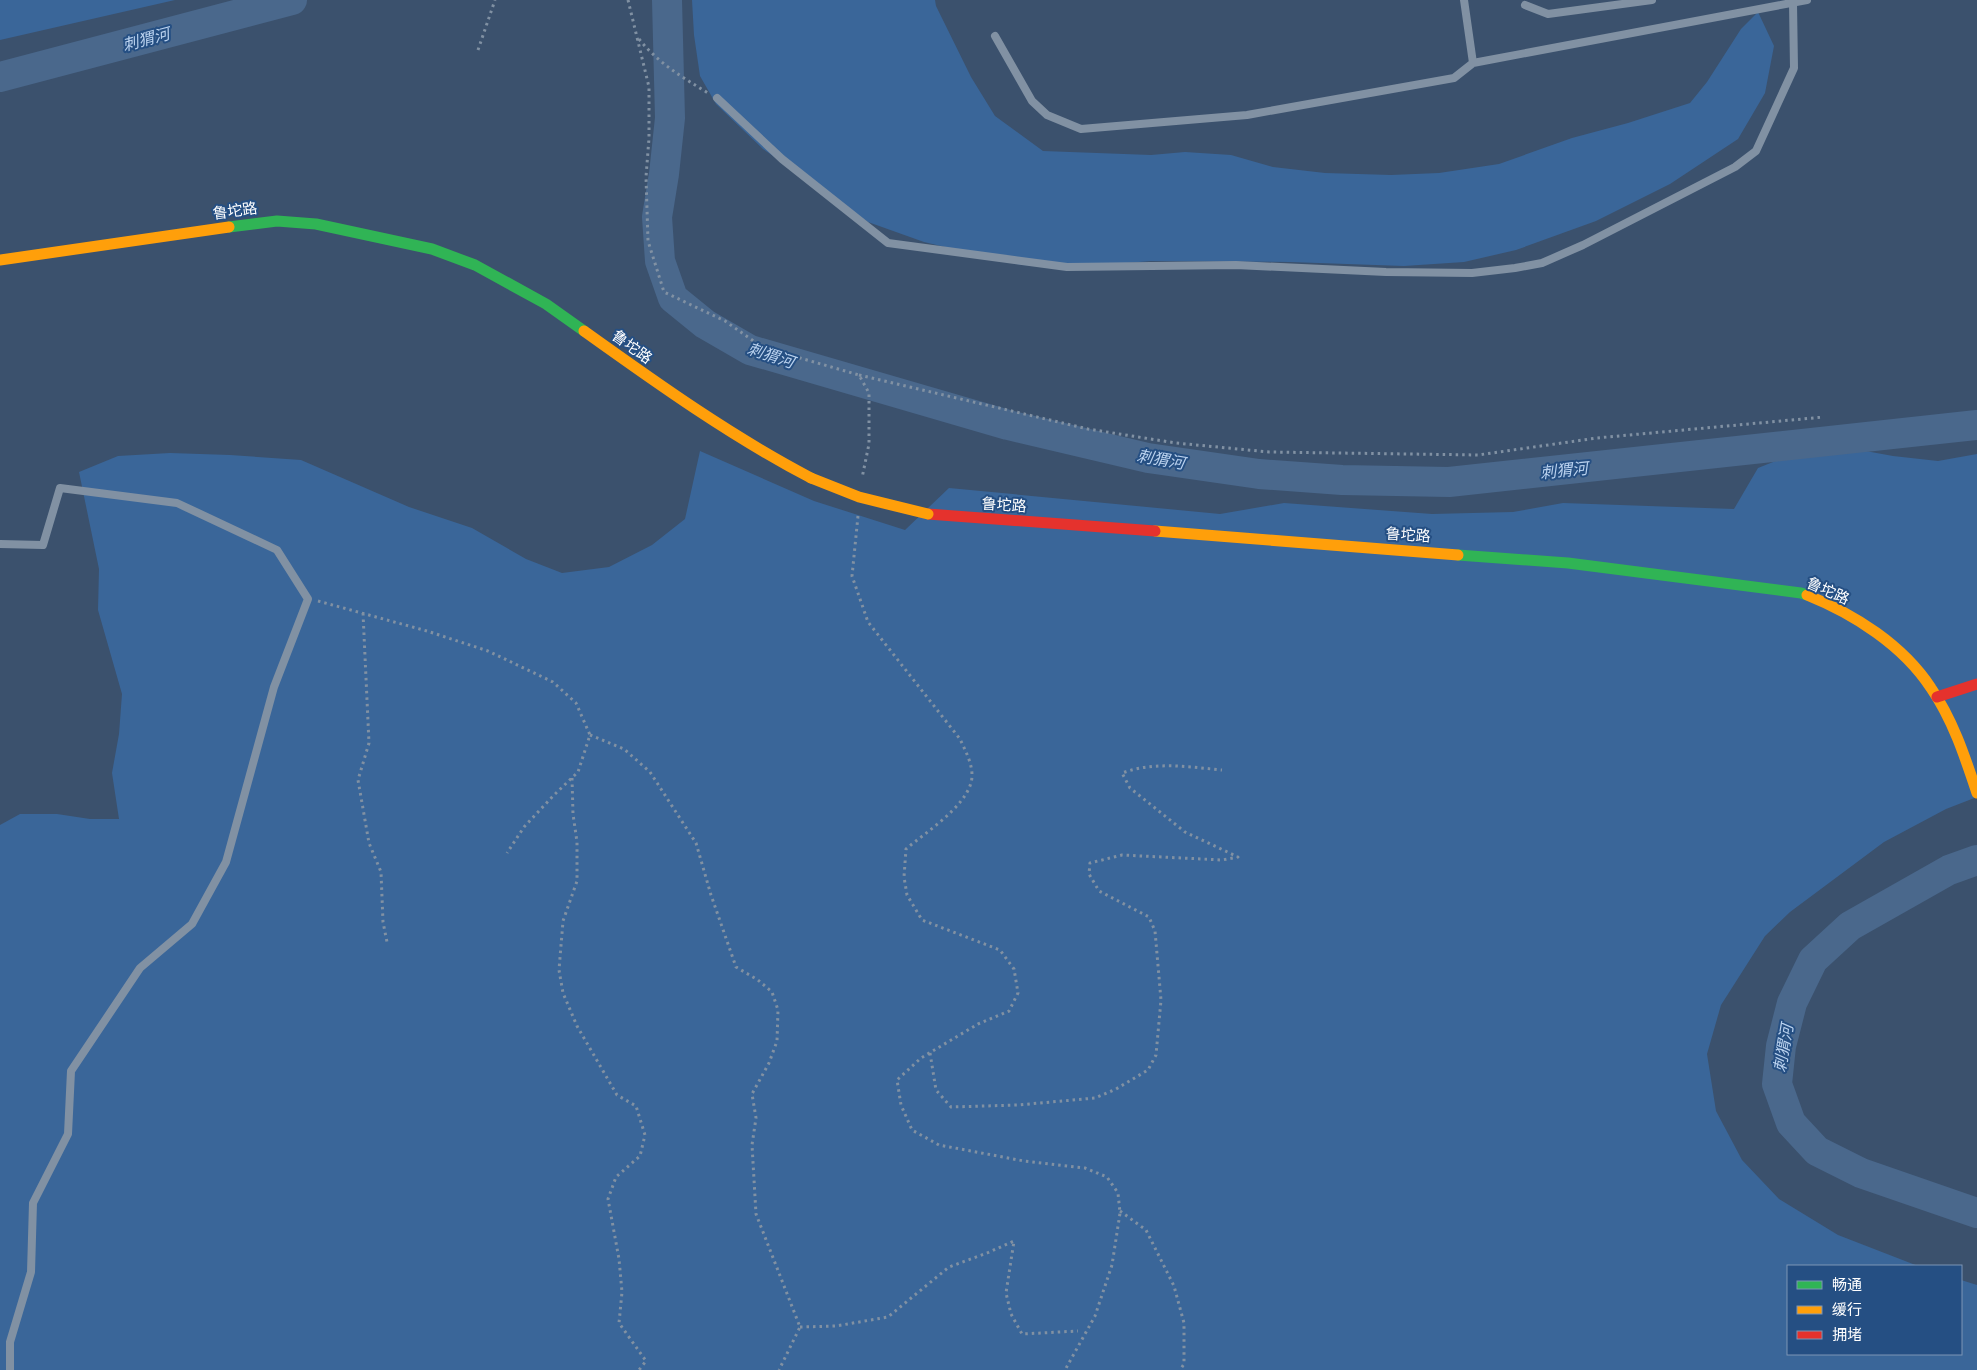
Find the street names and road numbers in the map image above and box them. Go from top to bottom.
street label: 鲁坨路 [211,199,258,222]
street label: 鲁坨路 [609,326,655,367]
street label: 鲁坨路 [981,494,1027,515]
street label: 鲁坨路 [1385,524,1431,545]
street label: 鲁坨路 [1804,574,1852,607]

